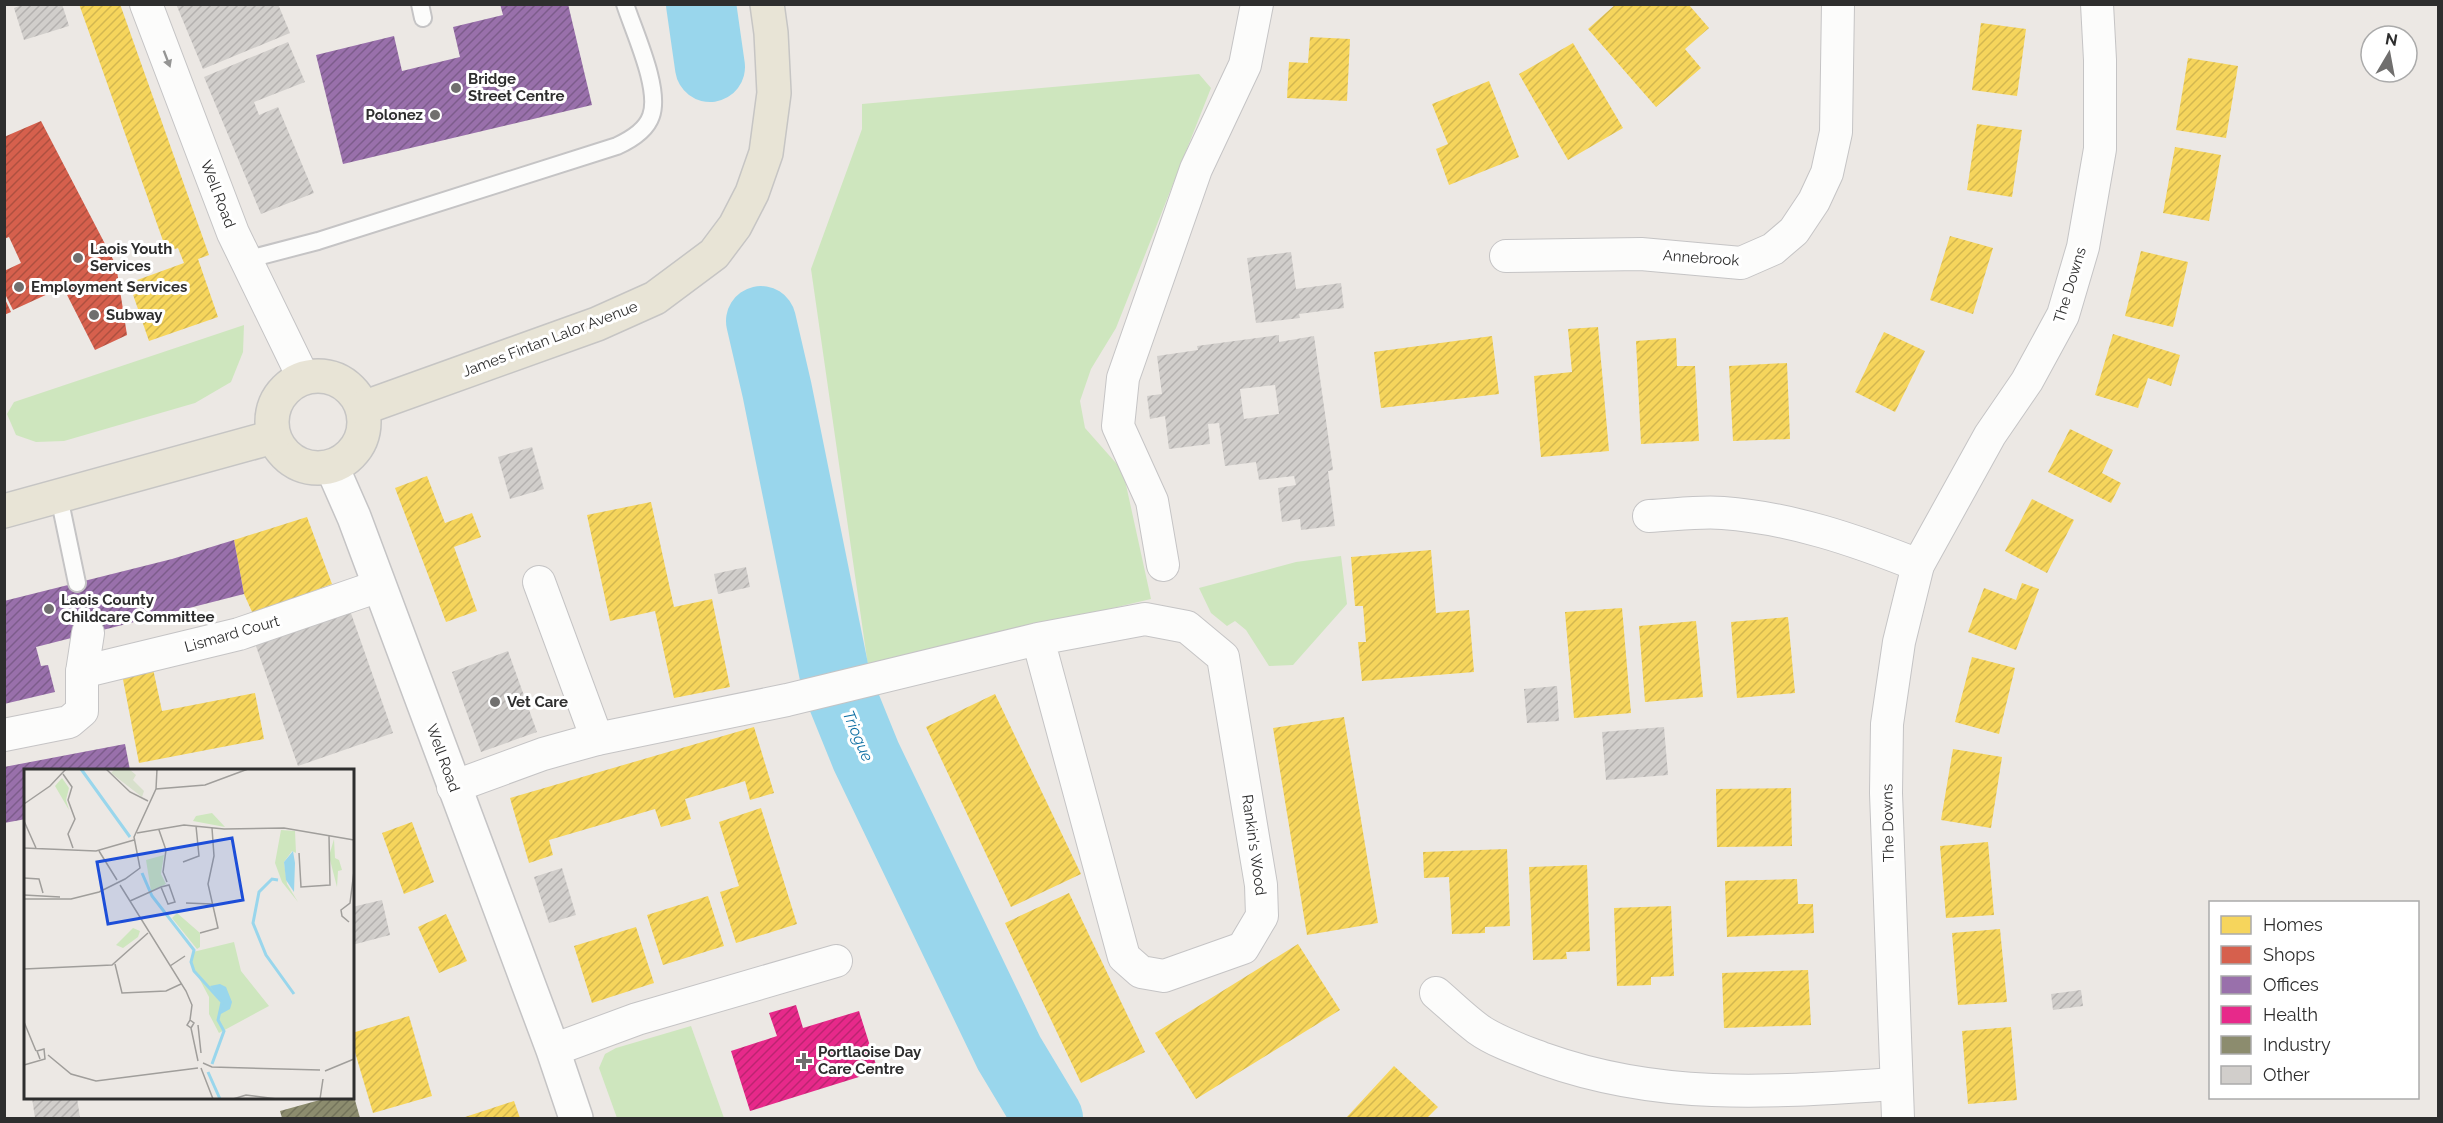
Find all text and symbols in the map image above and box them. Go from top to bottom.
north arrow [2359,24,2419,84]
text: N [2384,29,2399,50]
one-way arrow [163,50,172,68]
place label: Bridge Street Centre [468,70,564,105]
marker: Bridge Street Centre [449,81,463,95]
place label: Polonez [366,106,423,124]
marker: Polonez [428,108,442,122]
street label: Well Road [197,158,239,230]
place label: Laois Youth Services [90,240,172,275]
street label: The Downs [2050,245,2090,325]
street label: Annebrook [1662,246,1740,270]
marker: Laois Youth Services [71,251,85,265]
place label: Employment Services [31,278,187,296]
marker: Employment Services [12,280,26,294]
street label: James Fintan Lalor Avenue [460,297,640,381]
place label: Subway [106,306,163,324]
marker: Subway [87,308,101,322]
place label: Laois County Childcare Committee [61,591,214,626]
marker: Laois County Childcare Committee [42,602,56,616]
street label: Lismard Court [182,612,282,656]
place label: Vet Care [507,693,568,711]
marker: Vet Care [488,695,502,709]
water label: Triogue [839,708,877,765]
street label: Well Road [422,722,464,794]
inset map [24,769,354,1099]
street label: The Downs [1878,784,1898,862]
street label: Rankin's Wood [1238,793,1270,897]
legend [2209,901,2419,1099]
text: Homes [2263,914,2323,935]
text: Shops [2263,944,2315,965]
text: Offices [2263,974,2319,995]
text: Health [2263,1004,2318,1025]
text: Industry [2263,1034,2331,1055]
place label: Portlaoise Day Care Centre [818,1043,922,1078]
marker: Portlaoise Day Care Centre [795,1052,813,1070]
text: Other [2263,1064,2311,1085]

